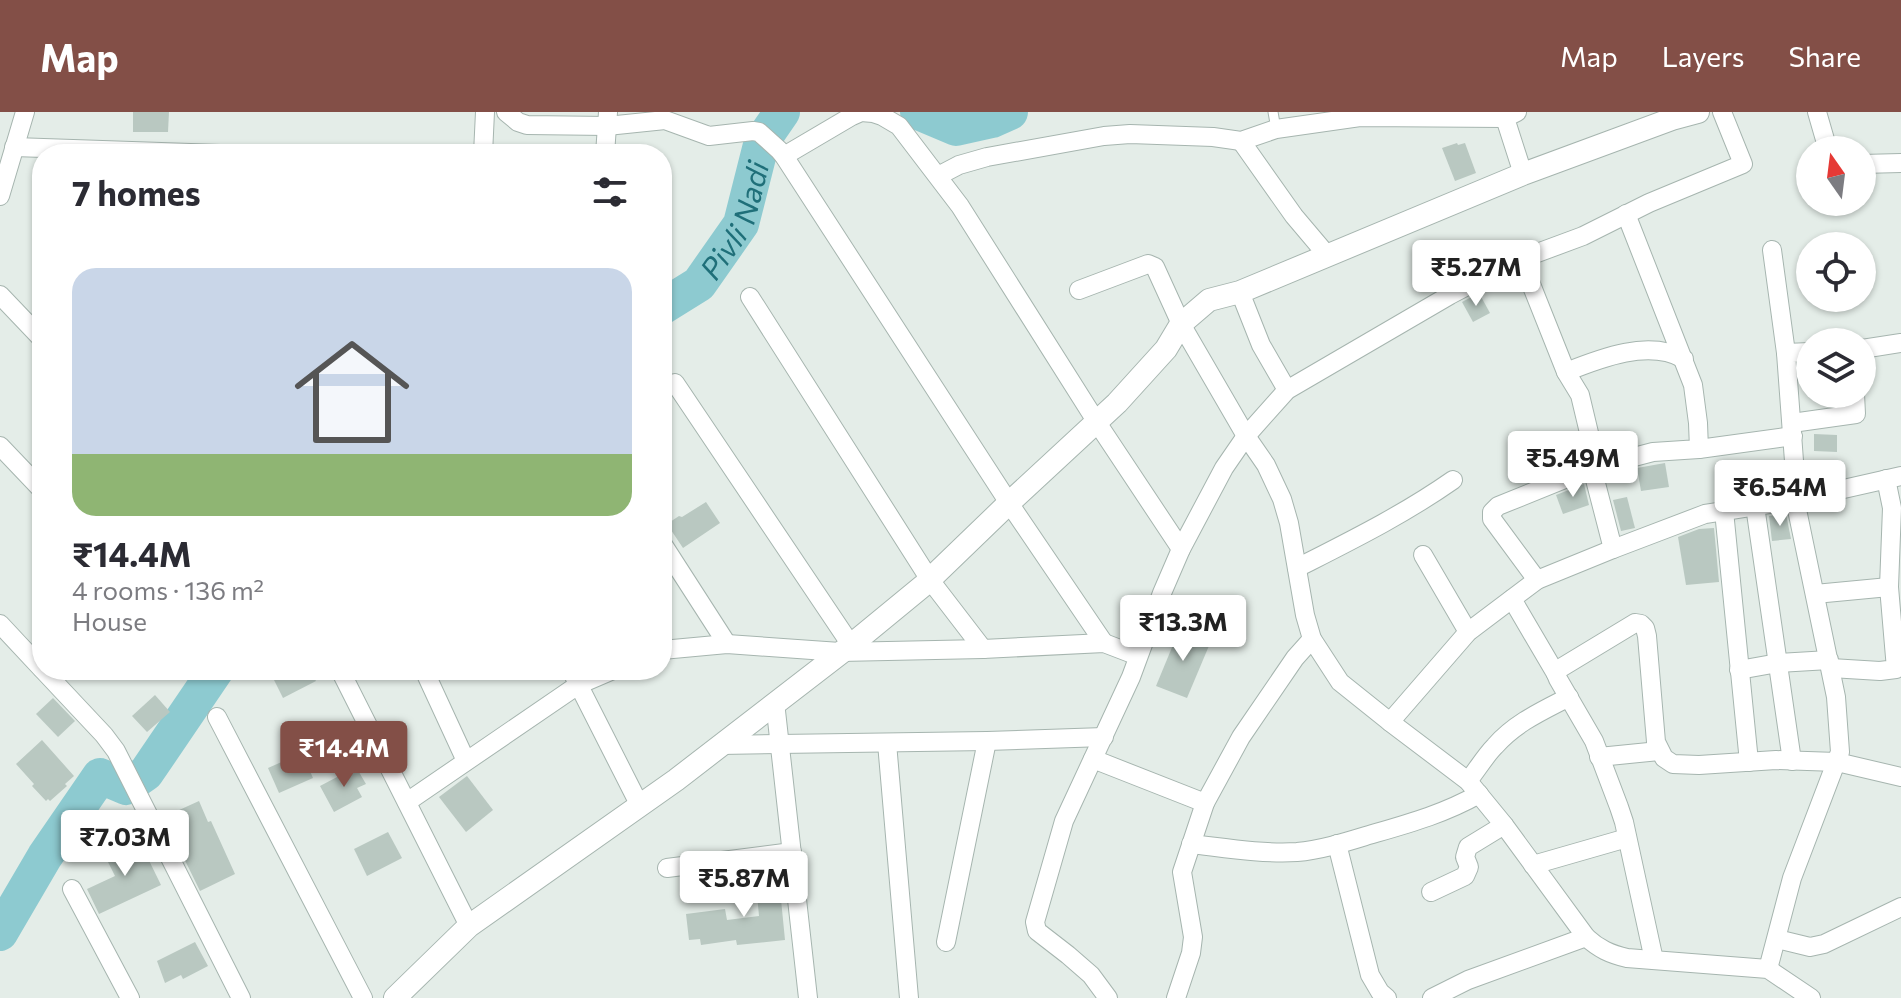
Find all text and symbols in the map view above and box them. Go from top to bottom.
text: Map [40,33,119,80]
text: Map [1560,39,1618,73]
text: Layers [1662,39,1744,73]
text: Share [1788,39,1861,73]
north arrow [1796,136,1876,216]
map controls [1796,136,1876,408]
water label: Pivli Nadi [690,156,775,285]
icon: filters [588,170,632,214]
text: 7 homes [72,171,201,213]
button: locate [1796,232,1876,312]
pin: ₹5.27M [1411,240,1541,308]
text: ₹5.27M [1430,250,1522,281]
icon: home [280,320,424,464]
button: layers [1796,328,1876,408]
pin: ₹5.49M [1508,431,1638,499]
text: ₹5.49M [1526,441,1620,472]
pin: ₹6.54M [1715,460,1845,528]
text: ₹6.54M [1733,470,1827,501]
text: ₹14.4M [72,532,192,574]
text: 4 rooms · 136 m² [72,574,264,605]
pin: ₹13.3M [1118,595,1248,663]
text: House [72,605,147,636]
text: ₹13.3M [1138,605,1228,636]
pin: ₹14.4M [279,721,409,789]
text: ₹14.4M [298,731,390,762]
pin: ₹7.03M [60,810,190,878]
text: ₹7.03M [79,820,171,851]
pin: ₹5.87M [679,851,809,919]
text: ₹5.87M [698,861,790,892]

